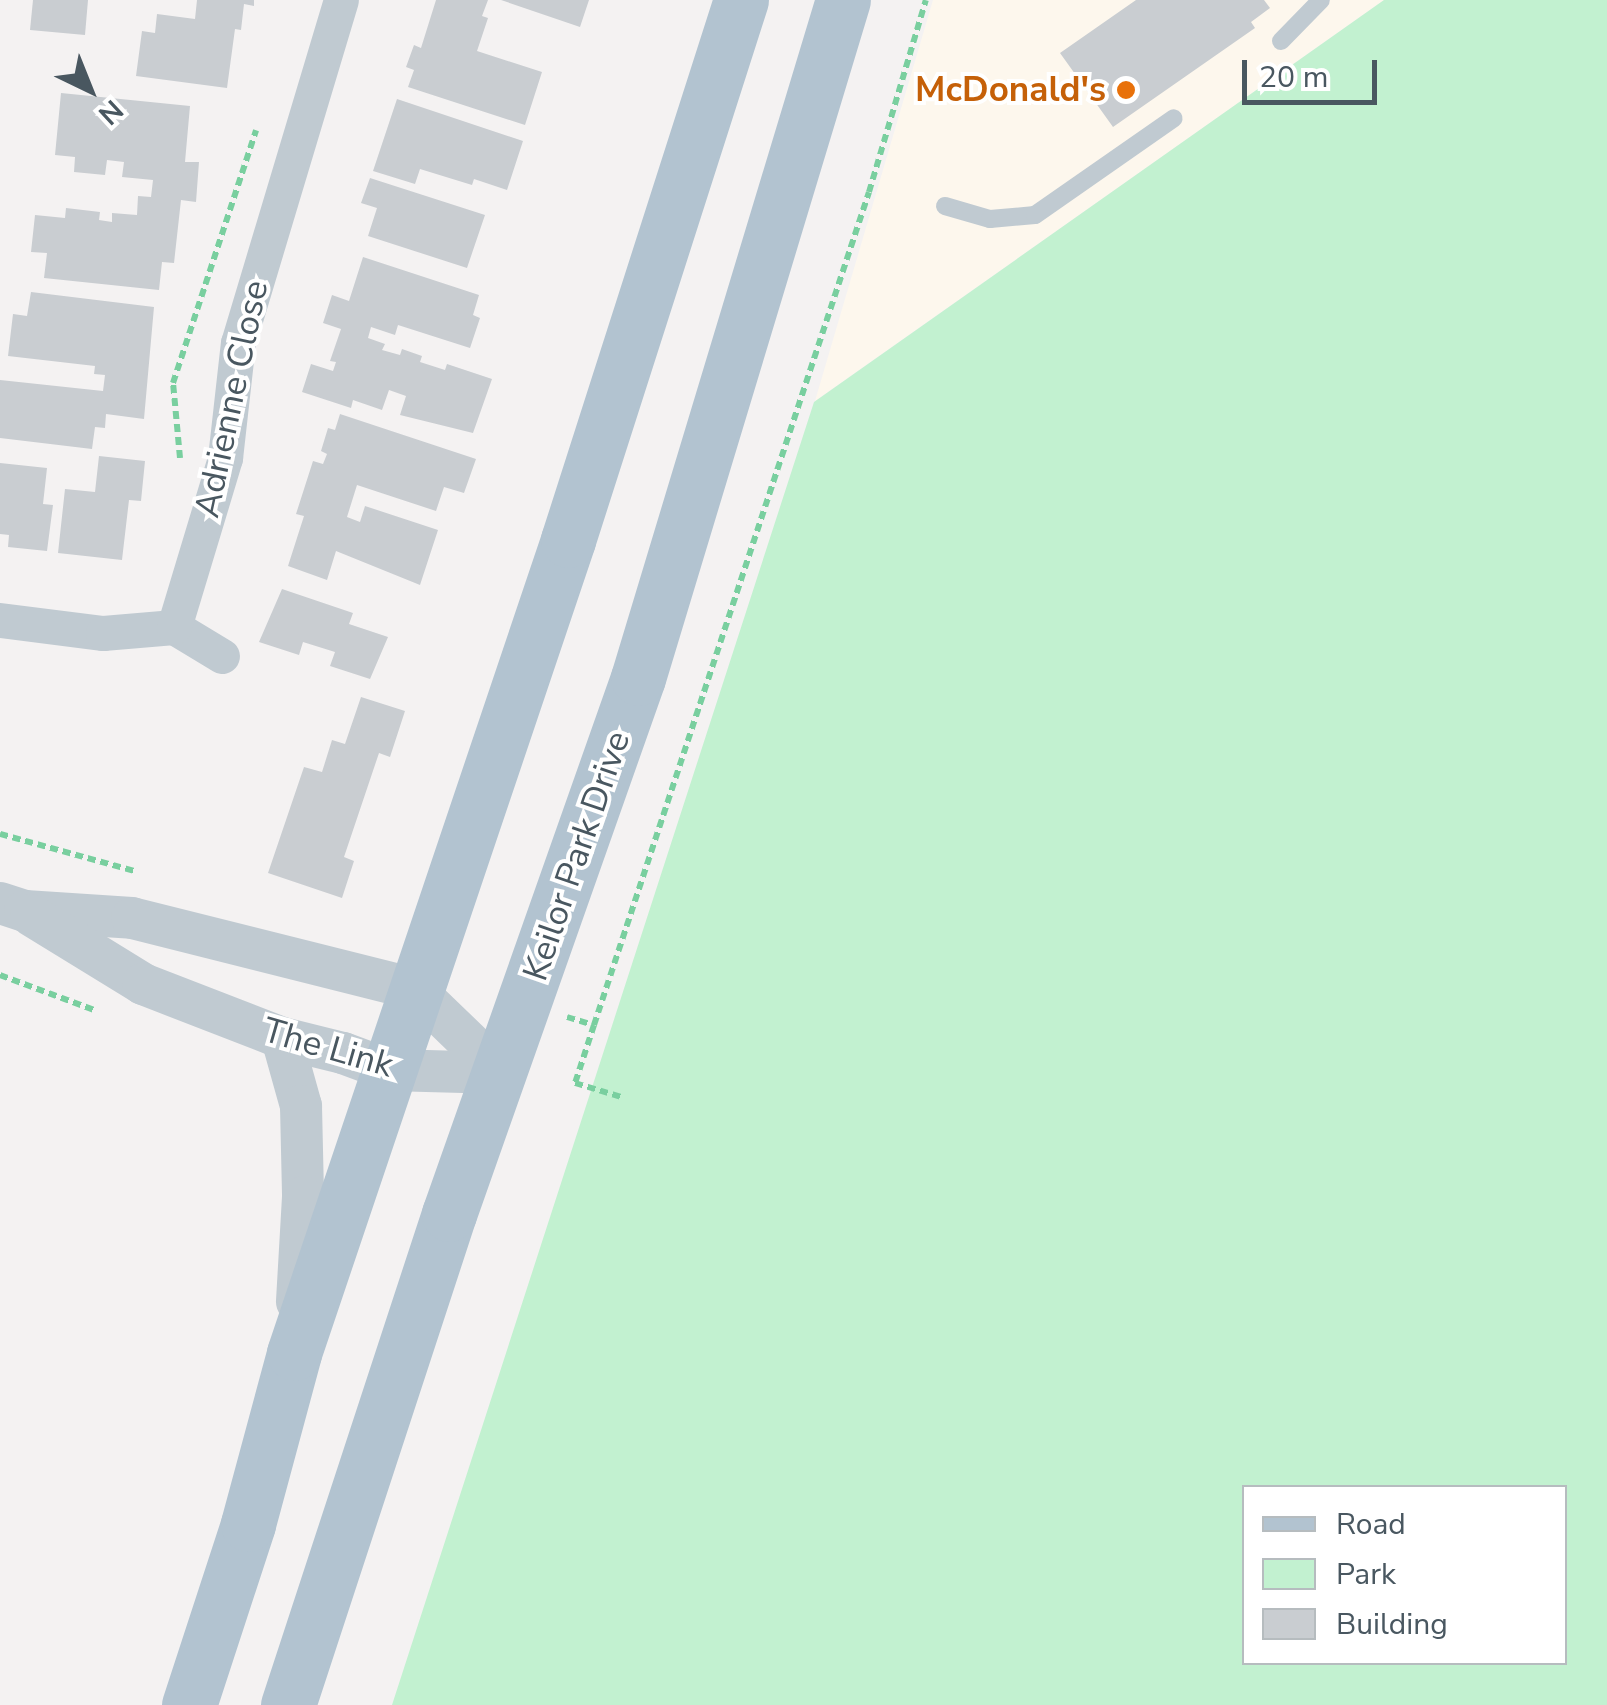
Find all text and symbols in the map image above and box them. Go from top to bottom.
north arrow [40,40,140,140]
scale bar [1247,40,1382,102]
text: 20 m [1259,57,1328,98]
place label: McDonald's [915,69,1106,111]
marker: McDonald's [1115,79,1137,101]
text: N [90,91,131,133]
street label: Adrienne Close [186,277,278,521]
street label: Keilor Park Drive [515,726,639,986]
street label: The Link [258,1009,398,1087]
legend [1242,1485,1567,1665]
text: Road [1336,1504,1406,1545]
text: Park [1336,1554,1396,1595]
text: Building [1336,1604,1448,1645]

